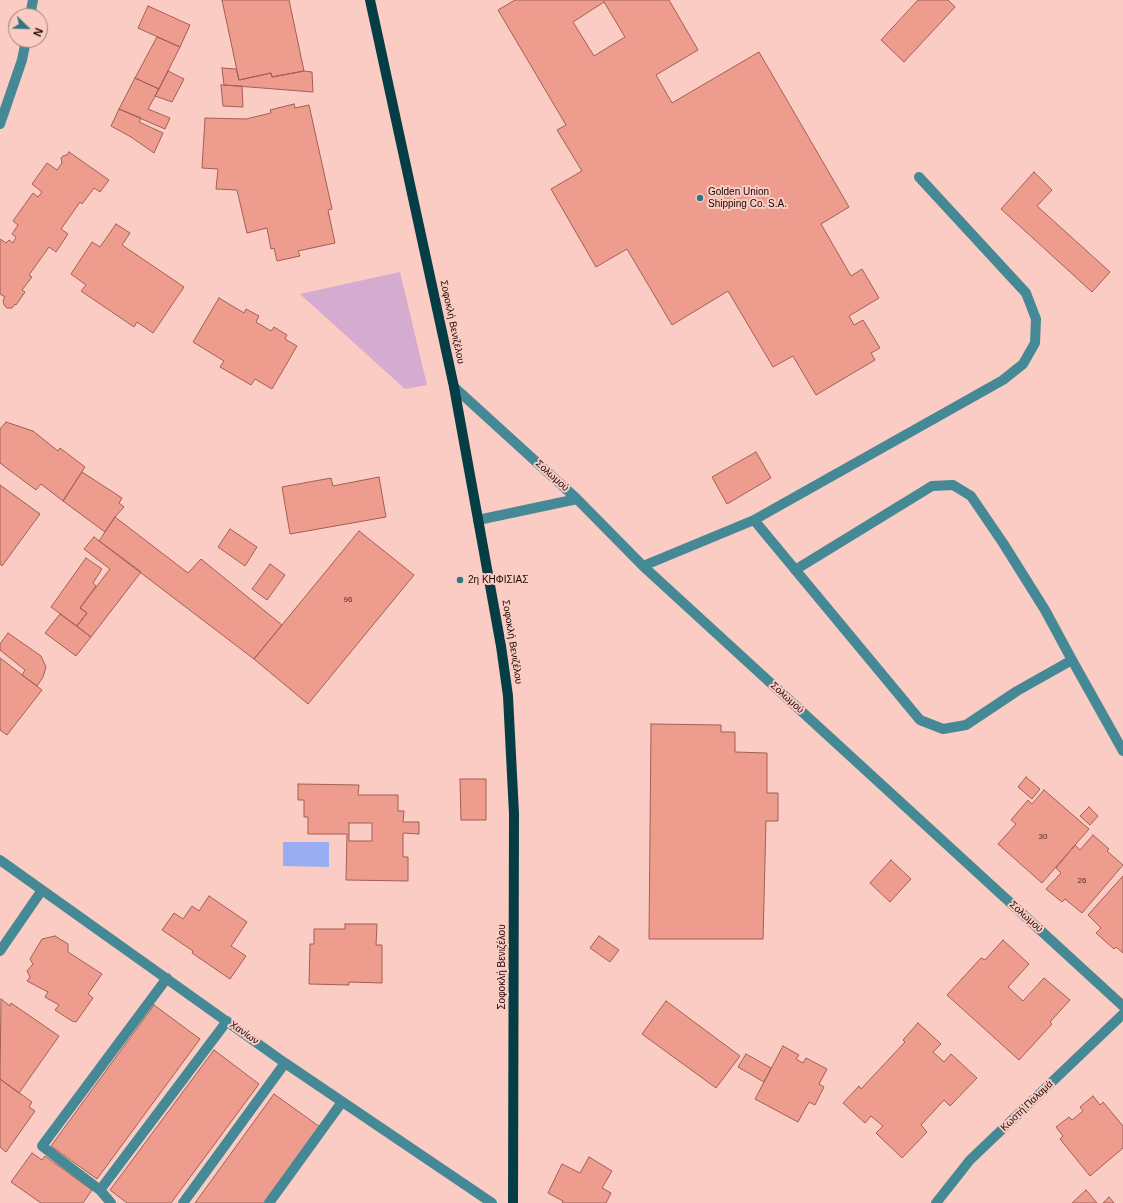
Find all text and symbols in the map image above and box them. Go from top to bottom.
north arrow [8,8,48,48]
text: N [31,26,45,38]
place label: Golden Union Shipping Co. S.A. [708,186,787,210]
marker: Golden Union Shipping Co. S.A. [695,193,705,203]
street label: Σοφοκλή Βενιζέλου [437,279,467,365]
street label: Σολωμού [533,458,571,494]
place label: 2η ΚΗΦΙΣΙΑΣ [468,574,528,586]
marker: 2η ΚΗΦΙΣΙΑΣ [455,575,465,585]
house number: 96 [344,595,352,605]
street label: Σοφοκλή Βενιζέλου [499,599,525,685]
street label: Σολωμού [768,680,806,716]
house number: 30 [1039,832,1047,842]
house number: 26 [1078,876,1086,886]
street label: Σολωμού [1007,899,1045,935]
street label: Σοφοκλή Βενιζέλου [496,924,508,1010]
street label: Χανίων [227,1019,261,1047]
street label: Κωστή Παλαμά [998,1078,1056,1134]

